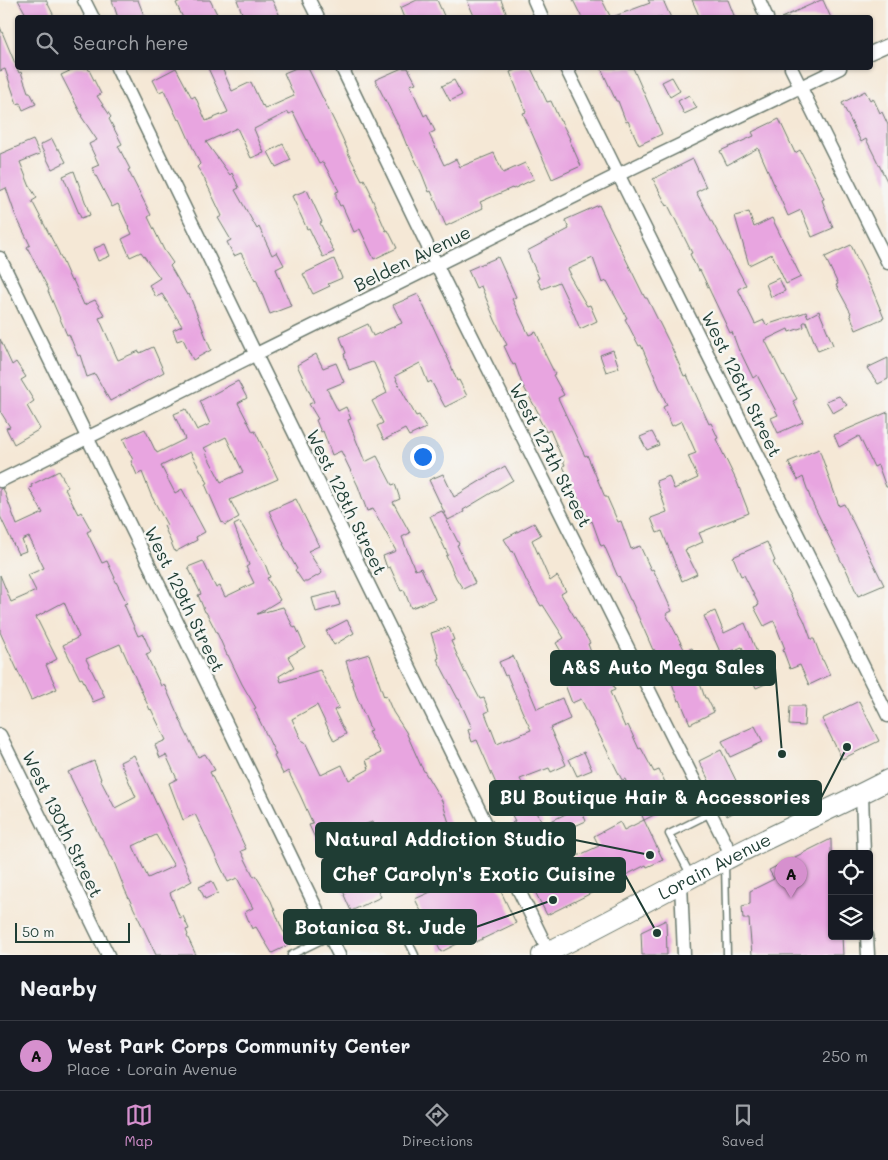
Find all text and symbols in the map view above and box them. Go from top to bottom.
search box [15,15,873,70]
icon: search [33,29,61,57]
text: Search here [73,30,189,55]
street label: Belden Avenue [349,219,475,297]
street label: West 126th Street [696,307,788,461]
street label: West 127th Street [504,379,598,531]
street label: West 128th Street [301,425,393,579]
your location [410,444,436,470]
street label: West 129th Street [139,522,231,676]
callout: A&S Auto Mega Sales [551,651,775,685]
text: A&S Auto Mega Sales [561,654,765,679]
street label: West 130th Street [17,747,109,901]
callout: BU Boutique Hair & Accessories [490,781,821,815]
text: BU Boutique Hair & Accessories [500,784,810,809]
callout: Natural Addiction Studio [316,823,575,857]
text: Natural Addiction Studio [325,826,565,851]
street label: Lorain Avenue [654,827,775,905]
map controls [828,850,873,940]
button: locate [828,850,873,895]
pin: A [775,857,807,898]
callout: Chef Carolyn's Exotic Cuisine [322,858,625,892]
text: Chef Carolyn's Exotic Cuisine [333,861,615,886]
button: layers [828,895,873,940]
callout: Botanica St. Jude [284,910,476,944]
text: Botanica St. Jude [294,914,466,939]
scale bar [15,920,130,943]
text: 50 m [22,922,54,941]
text: Nearby [20,974,97,1001]
text: West Park Corps Community Center [67,1033,410,1058]
text: A [30,1045,42,1066]
text: 250 m [822,1045,868,1066]
text: Place · Lorain Avenue [67,1058,237,1079]
tab: Map [124,1101,153,1150]
tab: Directions [402,1101,473,1150]
tab: Saved [722,1101,764,1150]

